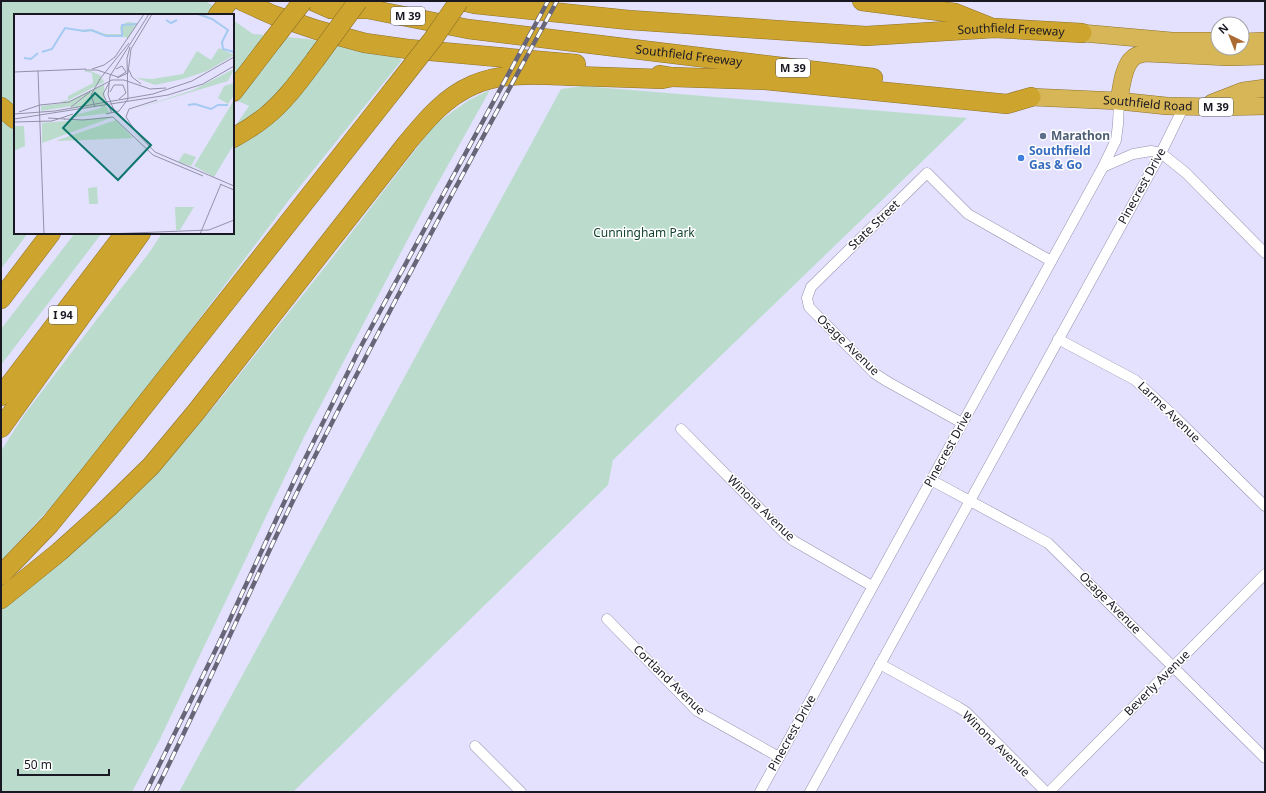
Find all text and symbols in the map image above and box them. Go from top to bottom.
road number: M 39 [391,7,425,25]
inset map [14,14,234,234]
north arrow [1210,16,1250,56]
street label: Southfield Freeway [957,19,1066,40]
text: N [1214,20,1231,37]
street label: Southfield Freeway [635,40,744,70]
road number: M 39 [776,59,810,77]
street label: Southfield Road [1103,91,1193,114]
road number: M 39 [1199,98,1233,116]
place label: Marathon [1051,127,1110,144]
marker: Marathon [1038,131,1048,141]
place label: Southfield Gas & Go [1029,142,1090,173]
street label: Pinecrest Drive [1114,144,1170,227]
marker: Southfield Gas & Go [1016,153,1026,163]
street label: State Street [844,195,904,253]
park label: Cunningham Park [593,224,695,241]
road number: I 94 [49,306,77,324]
street label: Osage Avenue [813,310,884,379]
street label: Larme Avenue [1134,377,1205,446]
street label: Pinecrest Drive [920,407,976,490]
street label: Winona Avenue [724,471,799,545]
street label: Osage Avenue [1076,568,1145,638]
street label: Cortland Avenue [630,641,709,719]
street label: Beverly Avenue [1120,646,1193,719]
street label: Pinecrest Drive [764,691,820,774]
street label: Winona Avenue [959,707,1034,781]
scale bar [18,751,109,777]
text: 50 m [24,756,52,773]

